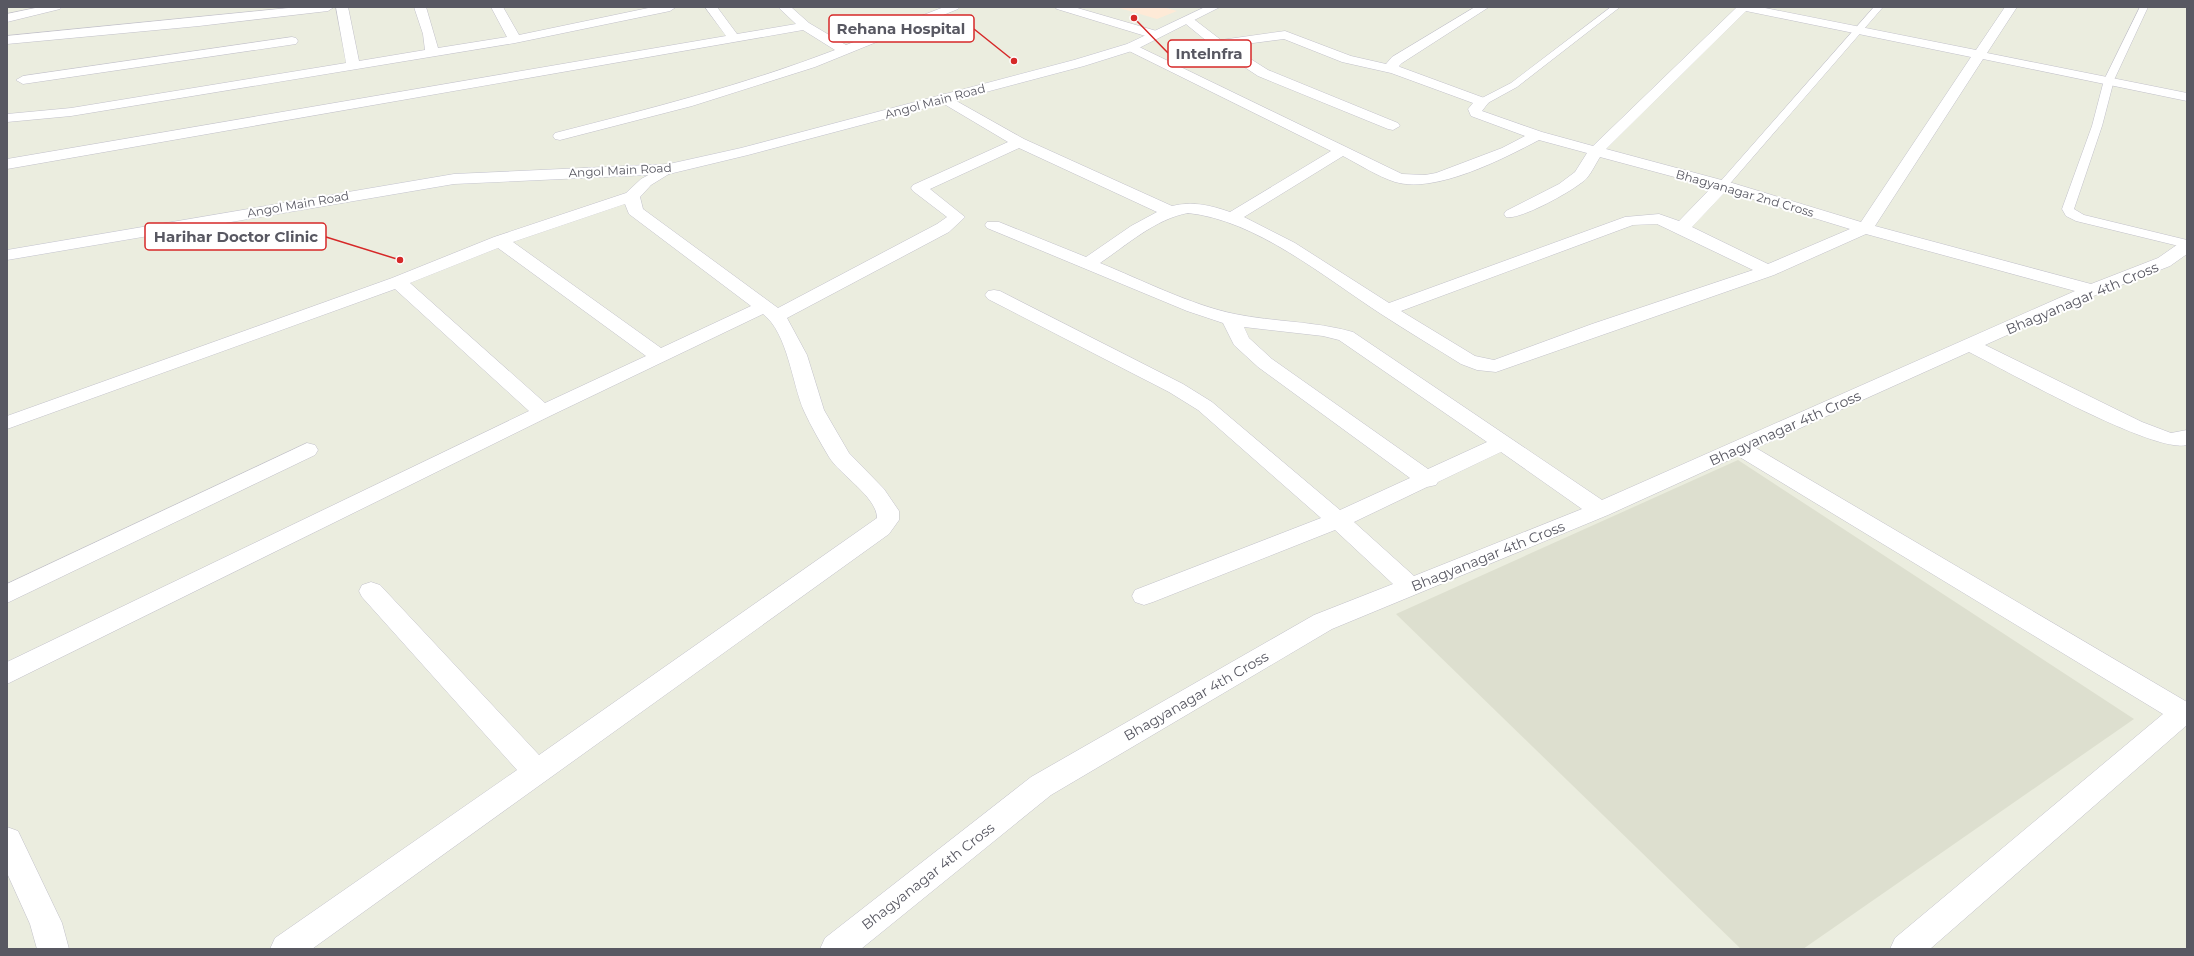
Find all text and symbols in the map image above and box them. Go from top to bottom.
callout: Rehana Hospital [829,15,974,42]
text: Rehana Hospital [837,19,965,38]
callout: Intelnfra [1168,40,1251,67]
text: Intelnfra [1176,44,1242,63]
street label: Angol Main Road [883,80,987,122]
street label: Angol Main Road [568,160,672,180]
street label: Bhagyanagar 2nd Cross [1674,166,1816,220]
street label: Angol Main Road [246,188,350,220]
callout: Harihar Doctor Clinic [145,223,326,250]
text: Harihar Doctor Clinic [154,227,318,246]
street label: Bhagyanagar 4th Cross [2003,258,2161,338]
street label: Bhagyanagar 4th Cross [1706,386,1864,470]
street label: Bhagyanagar 4th Cross [1409,517,1568,595]
street label: Bhagyanagar 4th Cross [1120,647,1272,745]
street label: Bhagyanagar 4th Cross [858,818,998,934]

